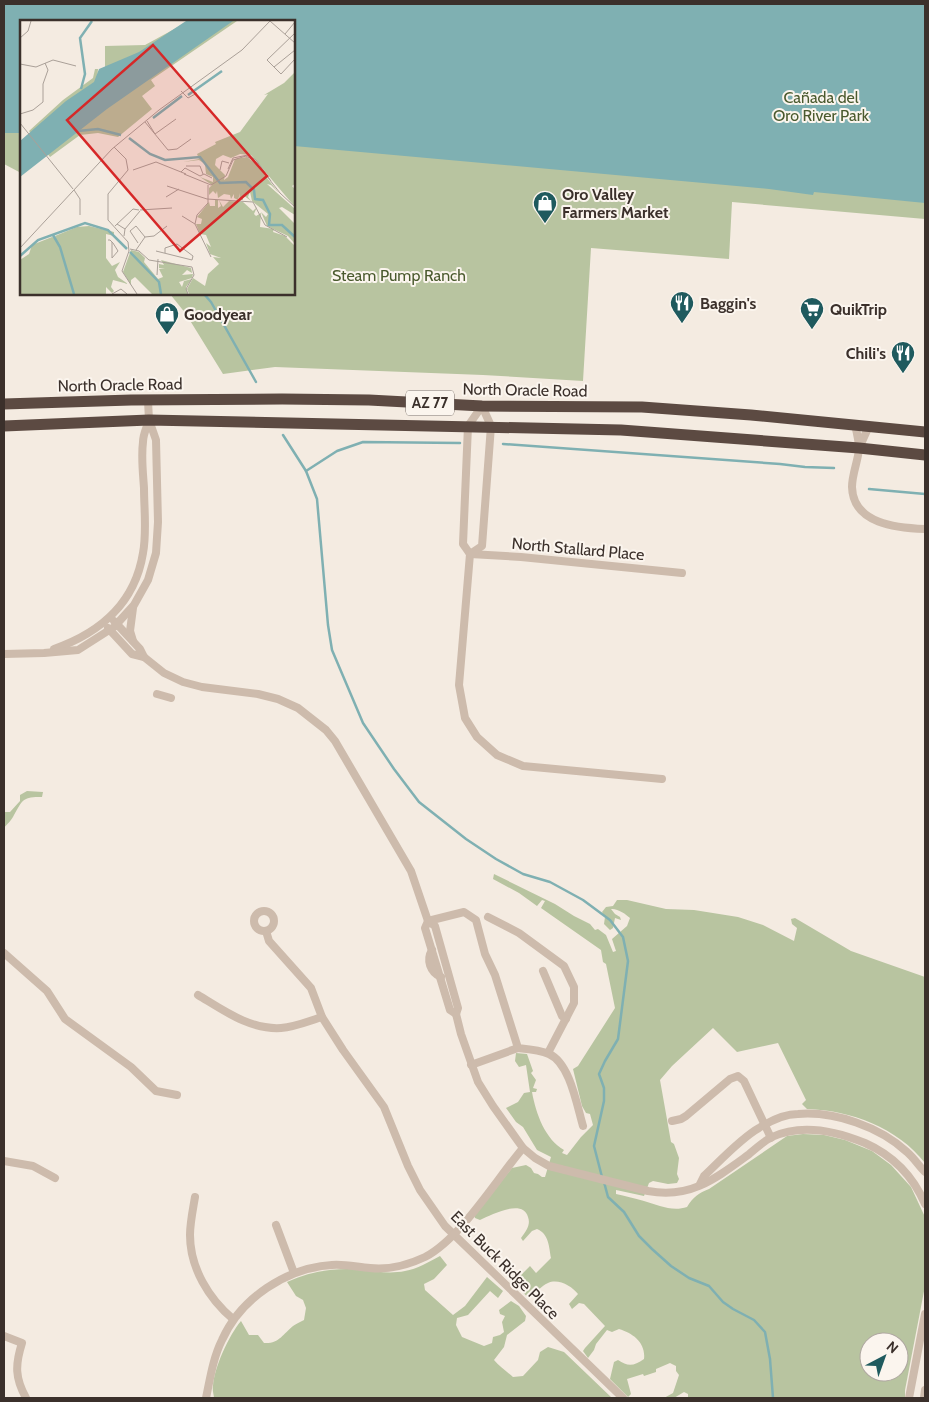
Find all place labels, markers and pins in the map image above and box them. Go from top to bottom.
place label: Oro Valley Farmers Market [562,185,669,222]
shop icon: Oro Valley Farmers Market [532,190,558,224]
restaurant icon: Baggin's [669,290,695,324]
place label: Baggin's [700,294,757,313]
supermarket icon: QuikTrip [799,296,825,330]
place label: QuikTrip [830,300,887,319]
shop icon: Goodyear [154,301,180,335]
place label: Goodyear [184,305,253,324]
restaurant icon: Chili's [890,340,916,374]
place label: Chili's [846,344,886,363]

